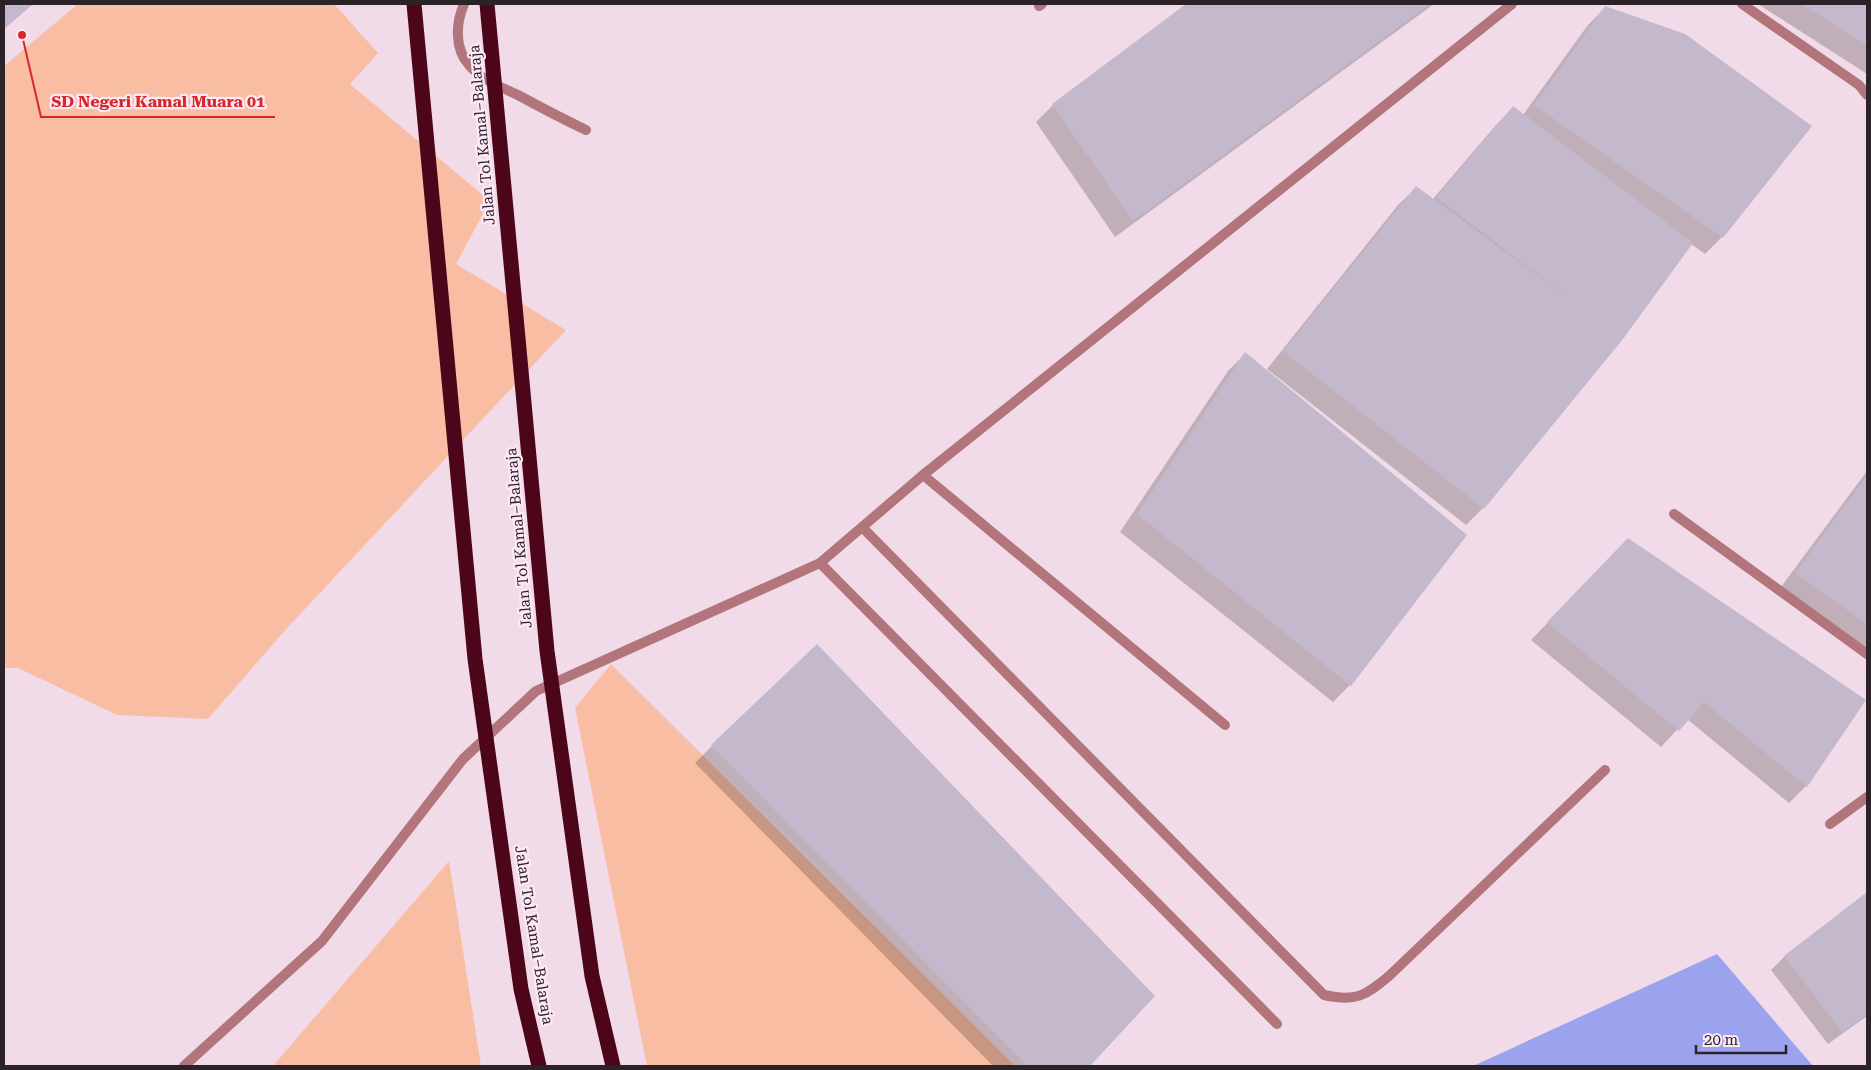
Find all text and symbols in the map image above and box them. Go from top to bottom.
street label: Jalan Tol Kamal–Balaraja [465,44,499,226]
callout: SD Negeri Kamal Muara 01 [41,86,275,117]
text: SD Negeri Kamal Muara 01 [51,92,265,111]
street label: Jalan Tol Kamal–Balaraja [502,447,536,629]
street label: Jalan Tol Kamal–Balaraja [511,844,557,1026]
scale bar [1696,1022,1786,1054]
text: 20 m [1704,1031,1739,1049]

